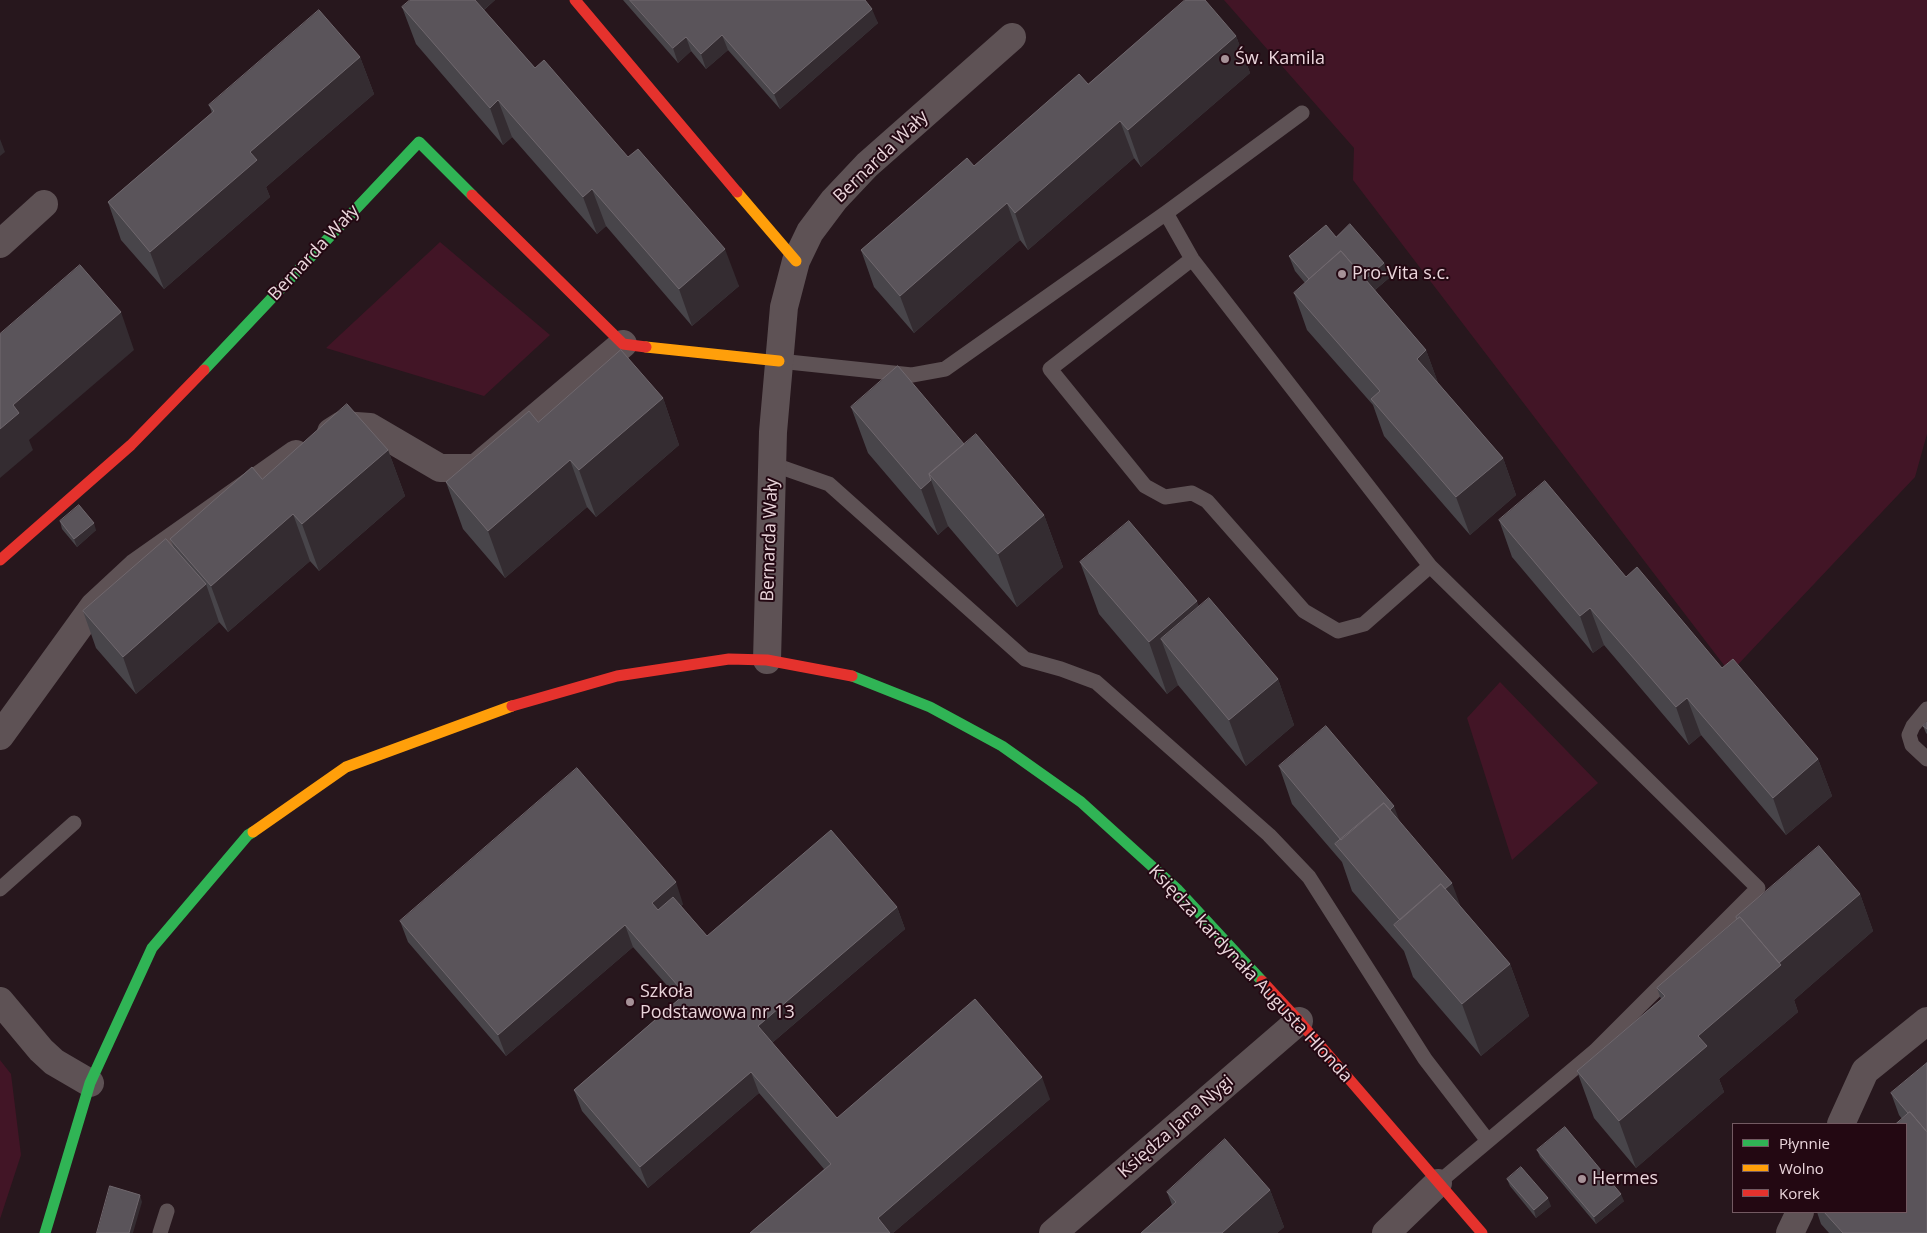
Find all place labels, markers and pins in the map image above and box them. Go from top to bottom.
place label: Św. Kamila [1235,48,1325,70]
marker: Św. Kamila [1219,53,1231,65]
place label: Pro-Vita s.c. [1352,263,1450,285]
marker: Pro-Vita s.c. [1336,268,1348,280]
place label: Szkoła Podstawowa nr 13 [640,981,795,1024]
marker: Szkoła Podstawowa nr 13 [624,996,636,1008]
place label: Hermes [1592,1168,1658,1190]
marker: Hermes [1576,1173,1588,1185]

